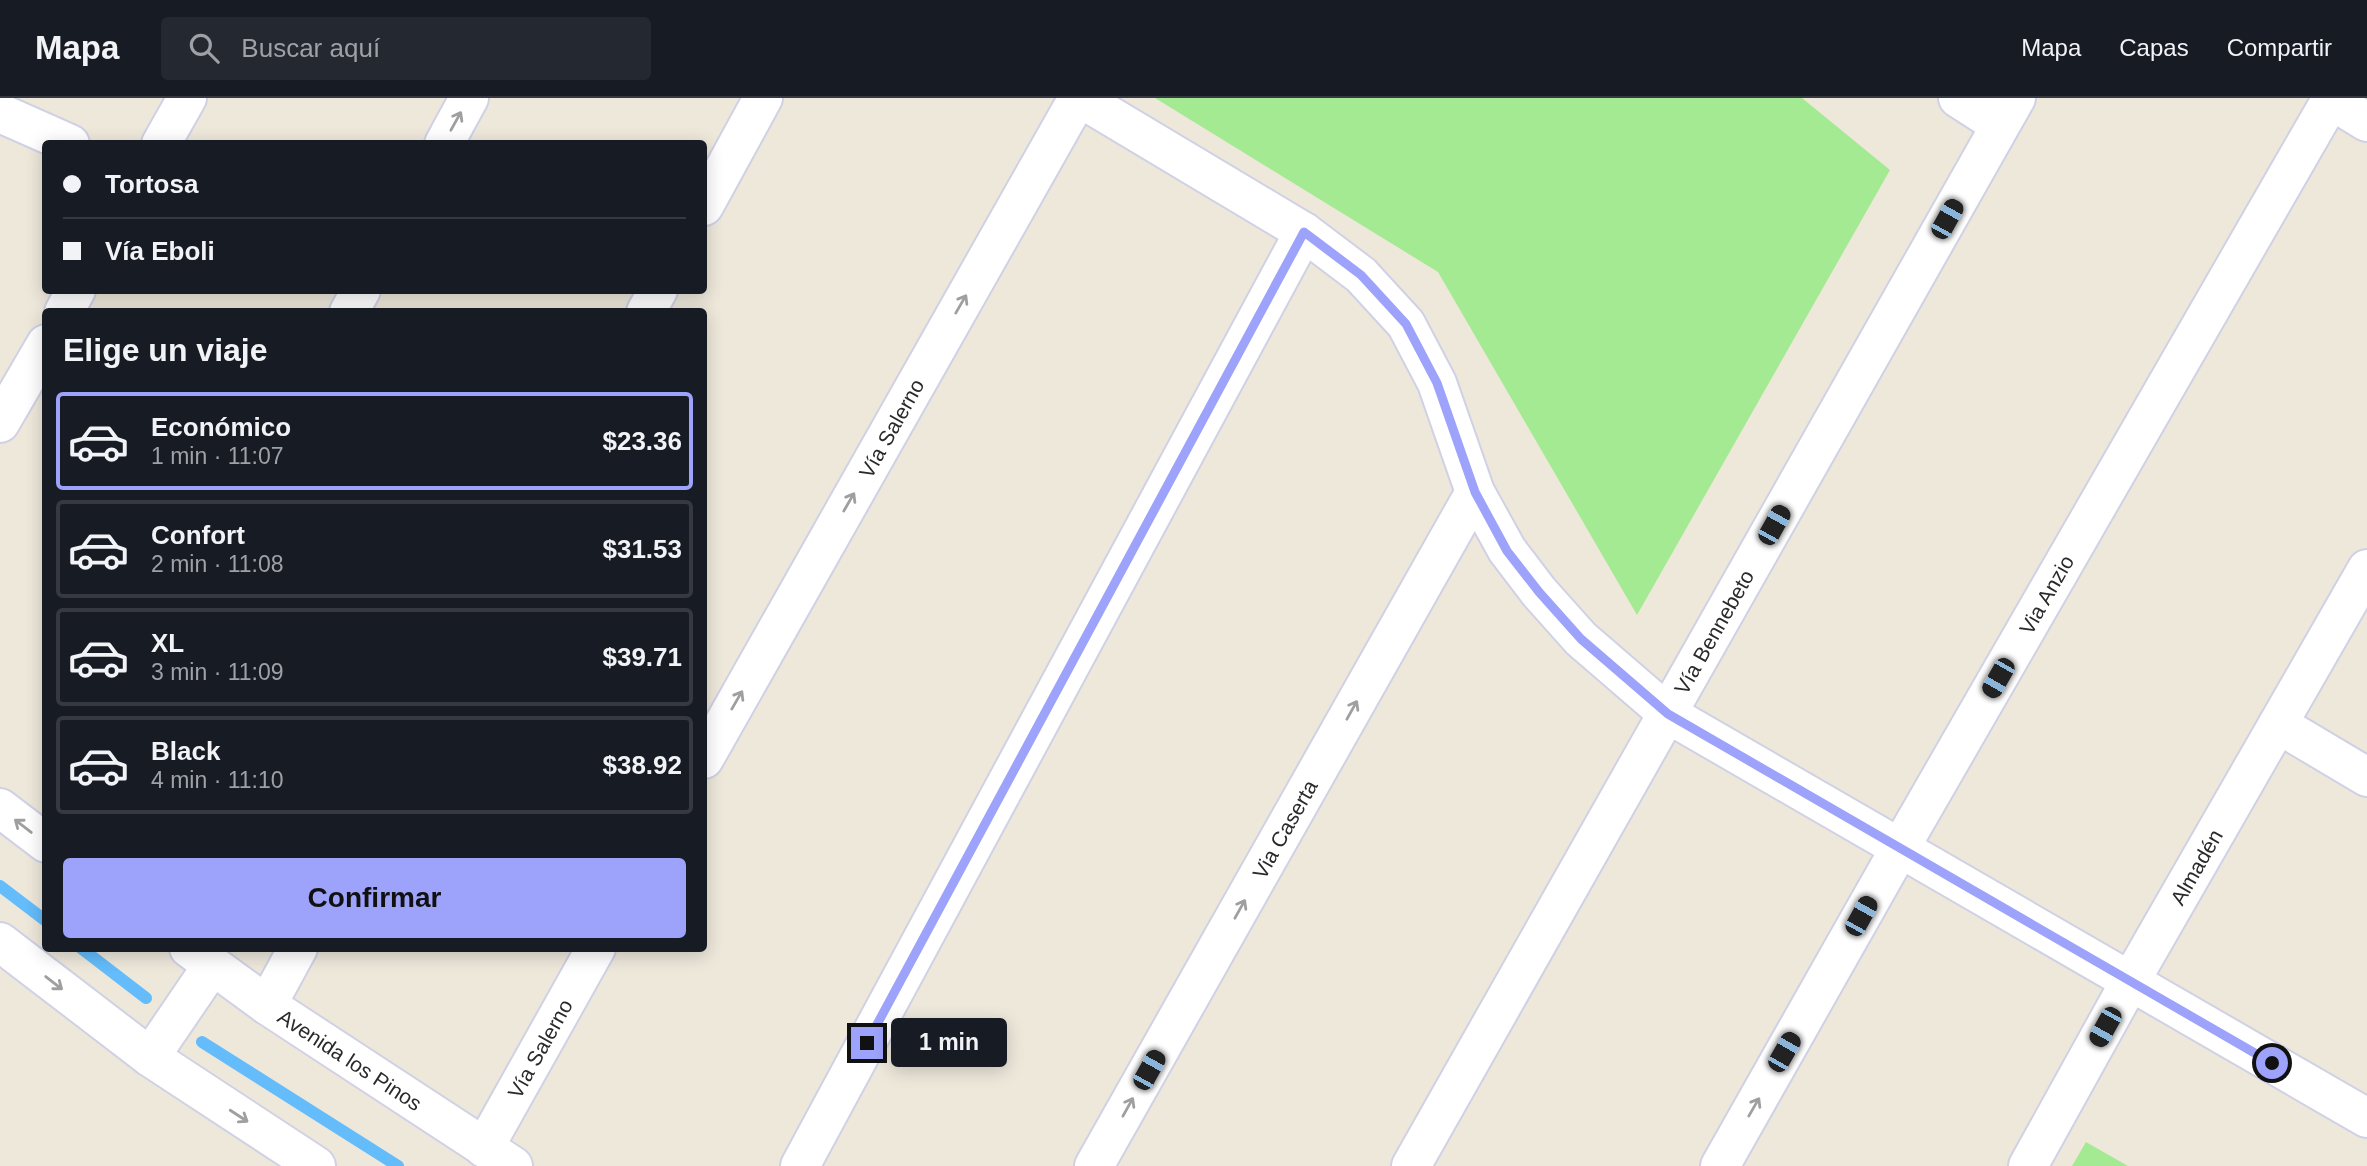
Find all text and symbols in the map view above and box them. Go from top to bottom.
search box [161,17,651,80]
text: Mapa [35,29,119,66]
icon: search [185,29,223,67]
text: Buscar aquí [241,33,380,63]
text: Mapa [2021,34,2081,61]
text: Capas [2119,34,2189,61]
text: Compartir [2227,34,2332,61]
one-way arrow [449,111,463,131]
text: Tortosa [105,169,198,199]
car [1928,196,1967,242]
text: Vía Eboli [105,236,215,266]
one-way arrow [954,294,968,314]
text: Elige un viaje [63,332,268,368]
street label: Vía Salerno [854,375,928,482]
icon: car [67,410,130,473]
text: Económico [151,412,291,442]
text: $23.36 [602,426,682,456]
text: 1 min · 11:07 [151,443,284,469]
one-way arrow [842,492,856,512]
car [1755,502,1794,548]
icon: car [67,518,130,581]
text: Confort [151,520,245,550]
text: $31.53 [602,534,682,564]
text: 2 min · 11:08 [151,551,284,577]
street label: Via Anzio [2014,551,2078,638]
street label: Vía Bennebeto [1669,566,1758,698]
icon: car [67,626,130,689]
text: XL [151,628,184,658]
text: $39.71 [602,642,682,672]
car [1979,655,2018,701]
text: 3 min · 11:09 [151,659,284,685]
one-way arrow [730,690,744,710]
one-way arrow [1345,701,1359,721]
icon: car [67,734,130,797]
text: Black [151,736,220,766]
text: $38.92 [602,750,682,780]
text: 4 min · 11:10 [151,767,284,793]
street label: Via Caserta [1248,776,1322,882]
one-way arrow [14,818,32,833]
street label: Almadén [2165,825,2227,909]
button: Confirmar [63,858,686,938]
car [1842,893,1881,939]
one-way arrow [1233,899,1247,919]
one-way arrow [44,976,63,991]
street label: Vía Salerno [503,995,577,1102]
street label: Avenida los Pinos [274,1004,426,1115]
car [2086,1004,2125,1050]
callout: 1 min [892,1018,1007,1068]
route end [851,1027,883,1059]
text: 1 min [919,1029,979,1055]
car [1765,1029,1804,1075]
car [1130,1047,1169,1093]
route start [2256,1047,2288,1079]
one-way arrow [1121,1097,1135,1117]
one-way arrow [1747,1097,1761,1117]
one-way arrow [229,1109,248,1123]

